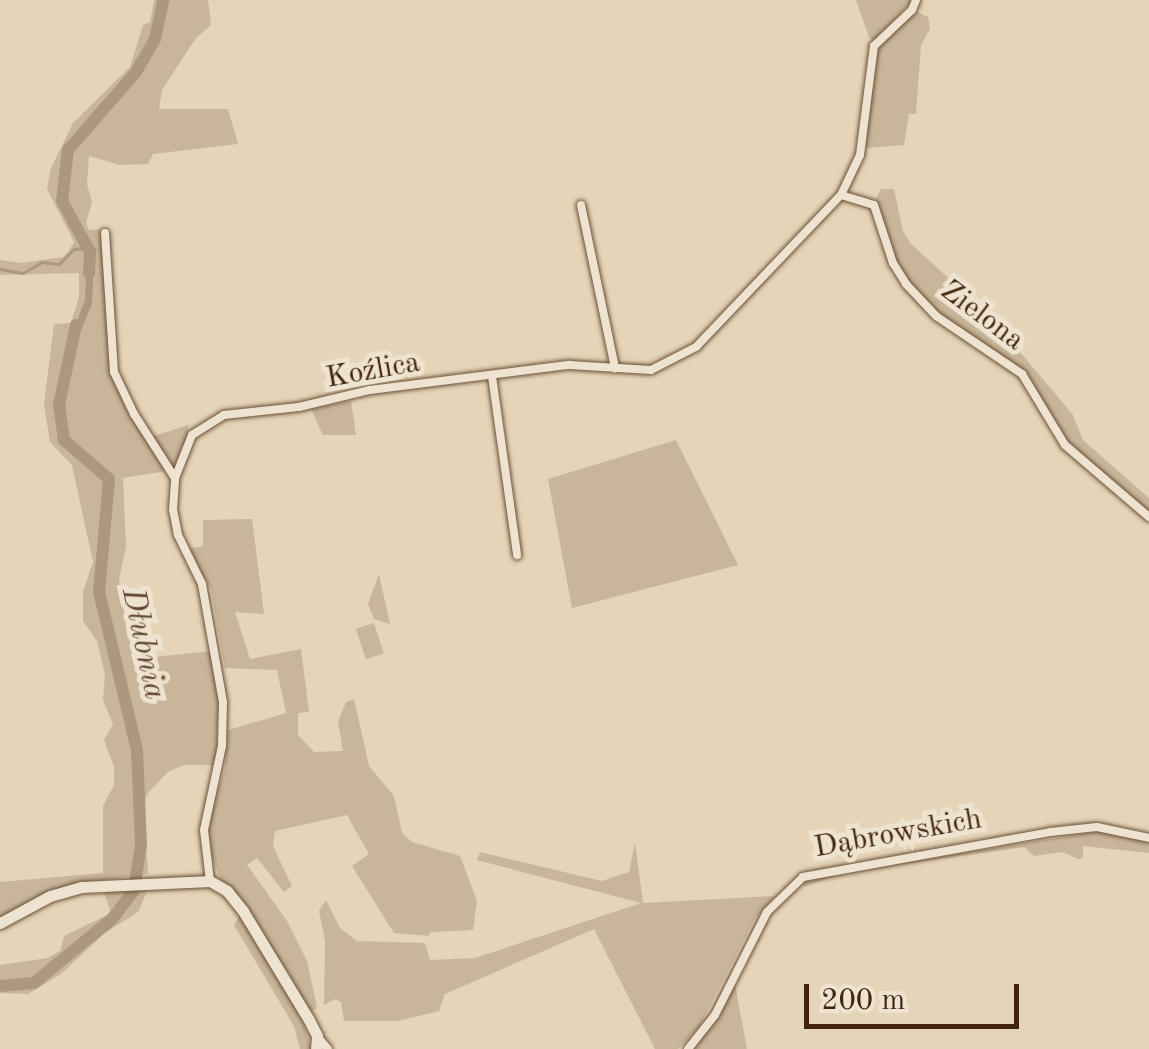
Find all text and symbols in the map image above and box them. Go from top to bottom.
street label: Zielona [933,273,1031,359]
street label: Koźlica [323,345,423,397]
water label: Dłubnia [111,585,173,703]
street label: Dąbrowskich [811,802,985,866]
scale bar [809,964,1024,1026]
text: 200 m [821,986,905,1016]

